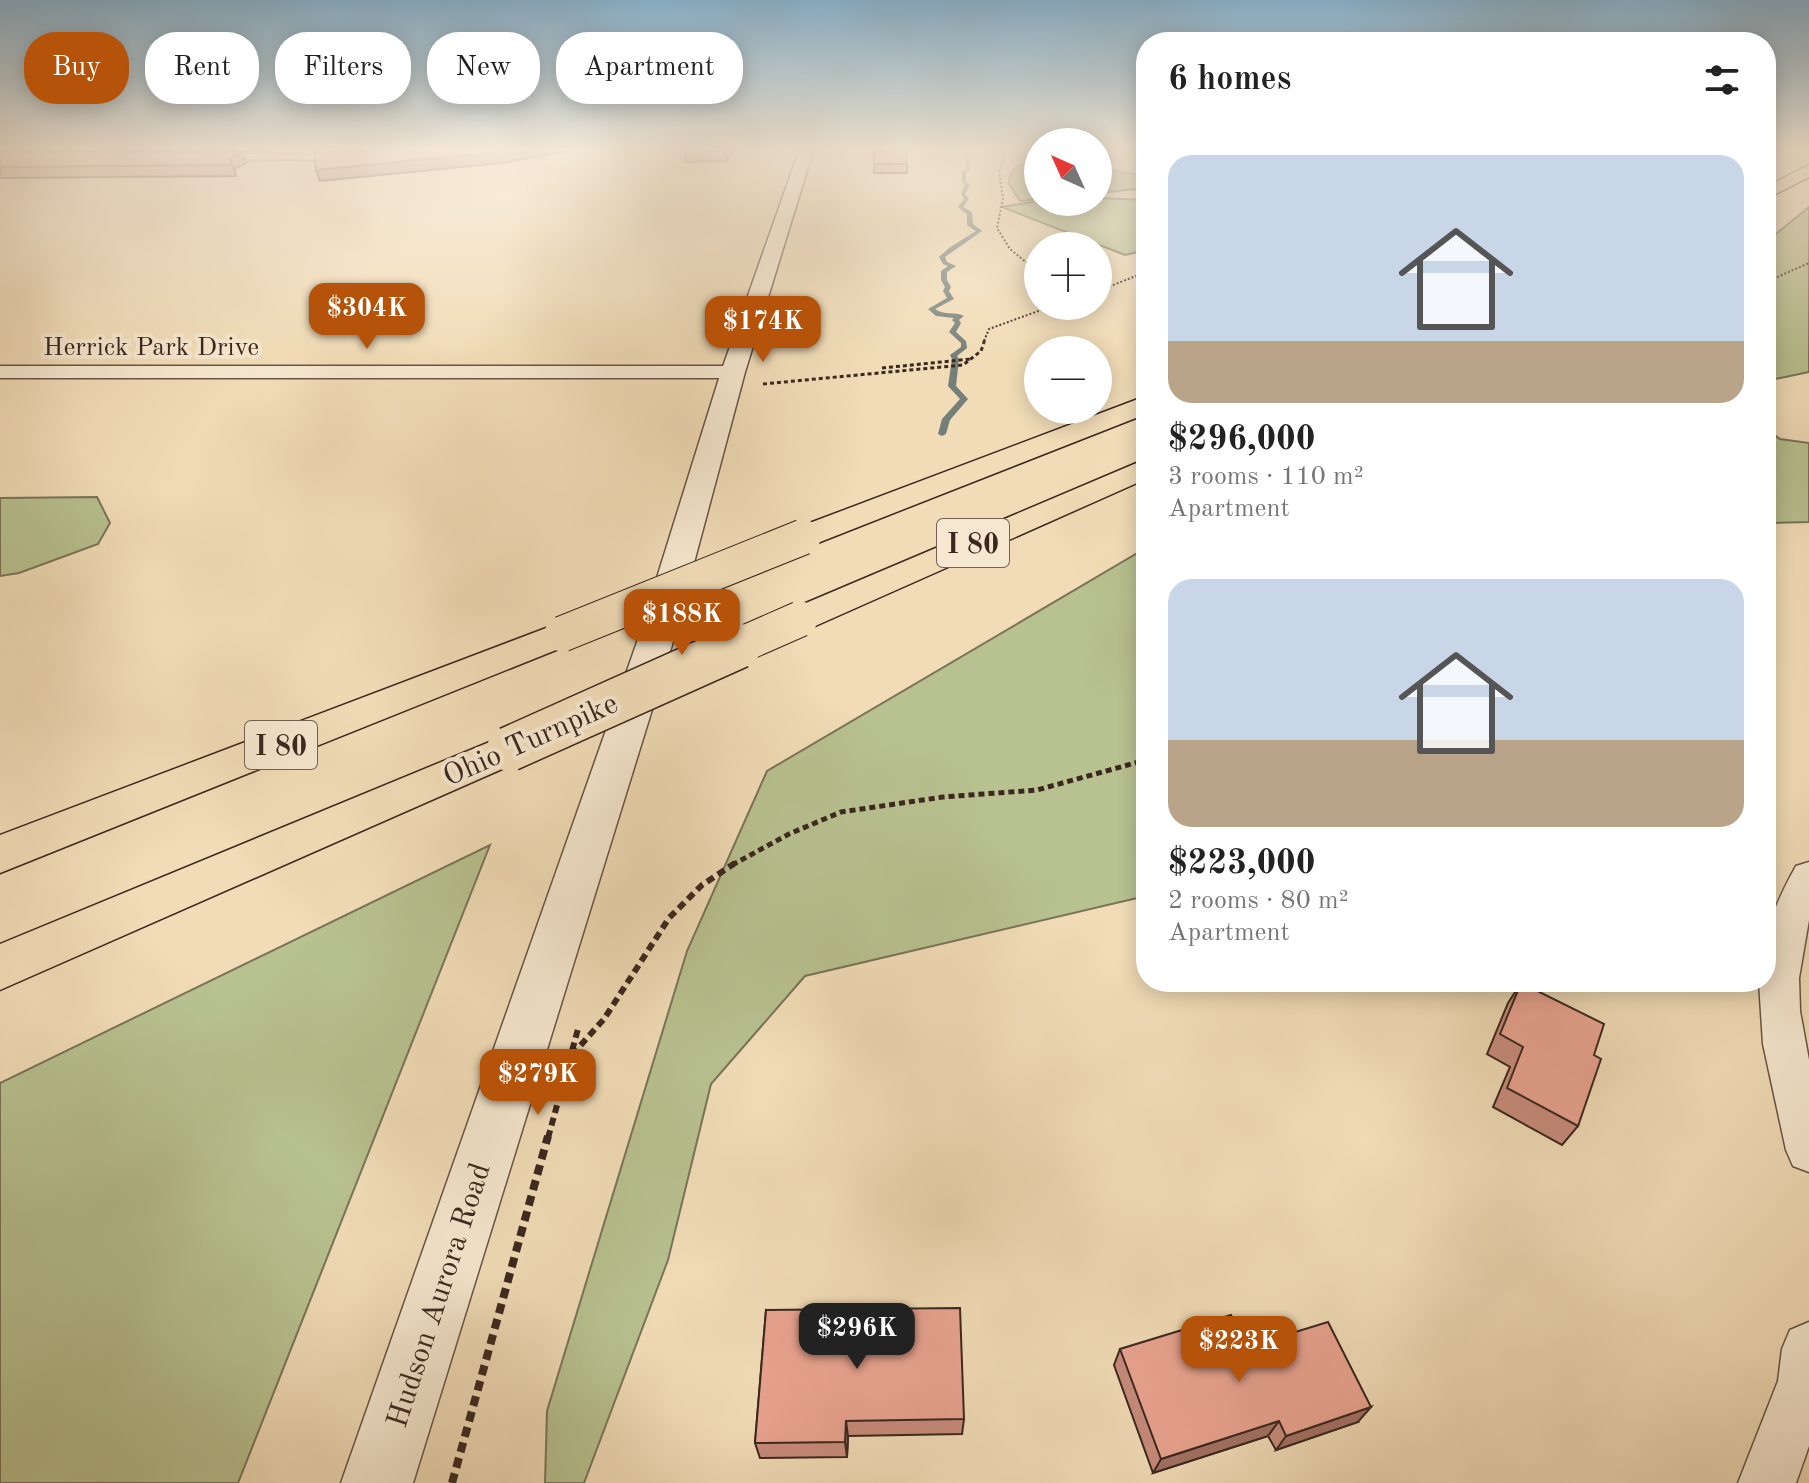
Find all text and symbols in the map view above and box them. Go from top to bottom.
chip: Buy [24,32,129,104]
chip: Rent [145,32,259,104]
chip: Filters [275,32,411,104]
chip: New [427,32,540,104]
chip: Apartment [556,32,743,104]
icon: filters [1700,58,1744,102]
text: 6 homes [1168,63,1291,97]
north arrow [1024,128,1112,216]
map controls [1024,128,1112,424]
icon: home [1384,207,1528,351]
button: + [1024,232,1112,320]
pin: $304K [311,283,423,351]
text: $304K [327,296,407,322]
pin: $174K [707,296,819,364]
text: $174K [723,309,803,335]
street label: Herrick Park Drive [43,335,259,361]
button: − [1024,336,1112,424]
text: $296,000 [1168,423,1316,457]
text: 3 rooms · 110 m² [1168,464,1364,490]
text: Apartment [1168,496,1290,522]
road number: I 80 [937,519,1009,567]
pin: $188K [626,589,738,657]
text: $188K [642,602,722,628]
icon: home [1384,631,1528,775]
street label: Ohio Turnpike [439,689,623,793]
road number: I 80 [245,721,317,769]
text: $223,000 [1168,847,1316,881]
text: 2 rooms · 80 m² [1168,888,1349,914]
text: Apartment [1168,920,1290,946]
pin: $279K [482,1049,594,1117]
text: $279K [498,1062,578,1088]
street label: Hudson Aurora Road [383,1160,497,1432]
pin: $296K [801,1303,913,1371]
text: $296K [817,1316,897,1342]
pin: $223K [1183,1316,1295,1384]
text: $223K [1199,1329,1279,1355]

